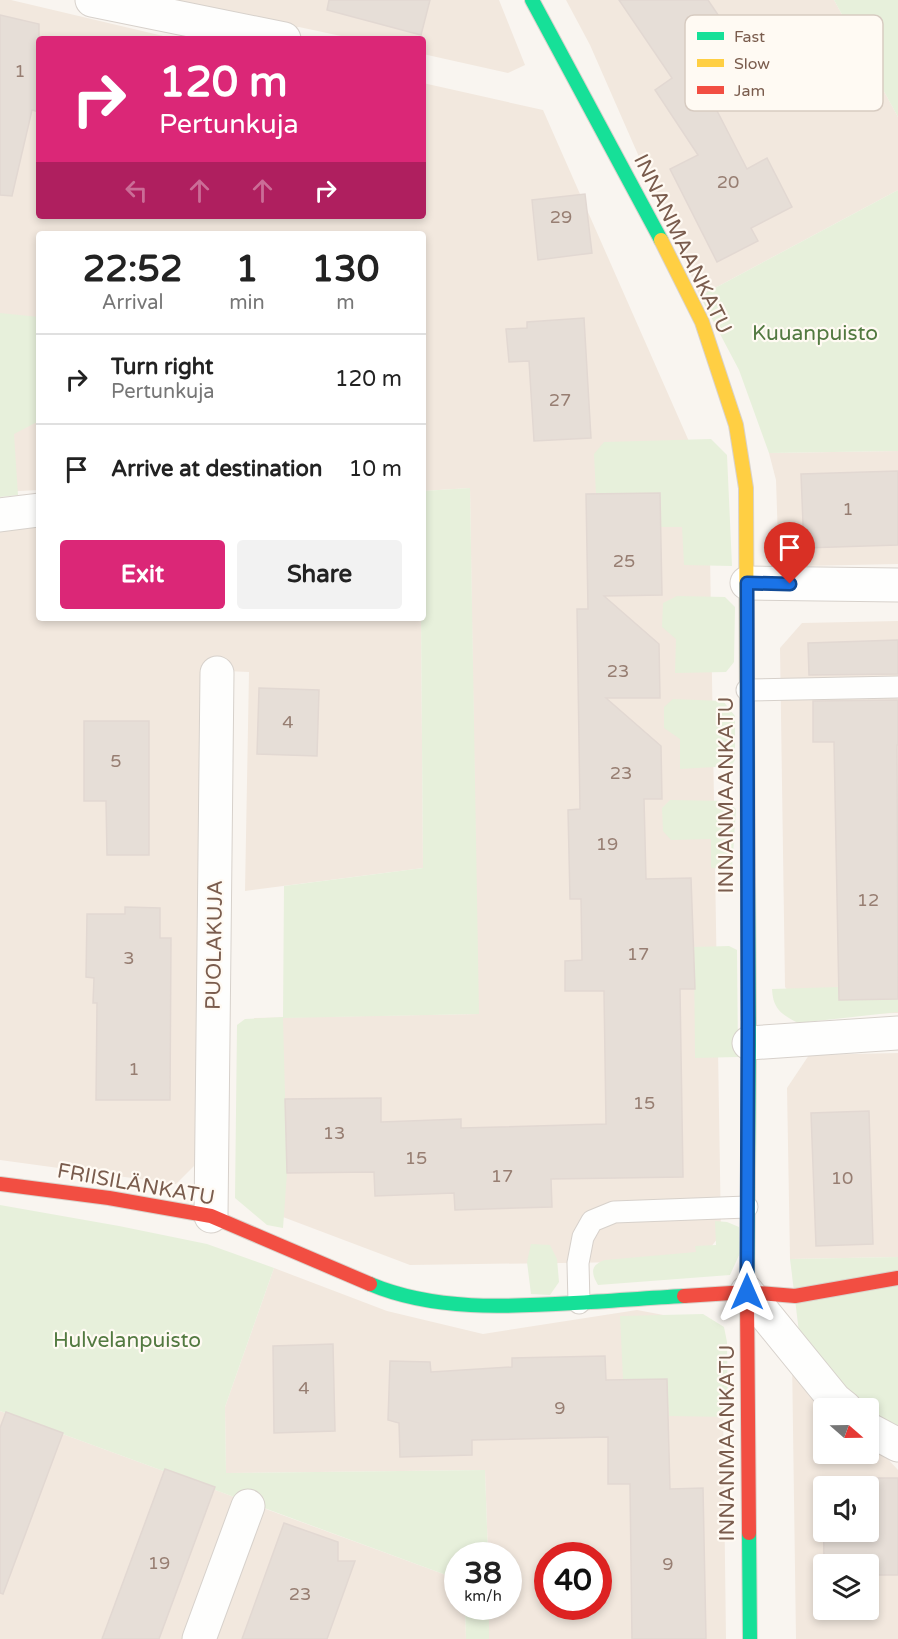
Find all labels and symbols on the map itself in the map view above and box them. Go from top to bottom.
legend [685,15,883,111]
text: Fast [734,27,765,47]
text: Slow [734,54,770,74]
house number: 1 [14,60,26,82]
text: Jam [734,81,765,101]
street label: INNANMAANKATU [628,150,737,338]
house number: 20 [717,171,739,193]
house number: 29 [550,206,572,228]
park label: Kuuanpuisto [752,321,878,346]
house number: 27 [549,389,571,411]
house number: 1 [842,498,854,520]
pin [764,522,815,584]
house number: 25 [613,550,635,572]
house number: 23 [607,660,629,682]
street label: INNANMAANKATU [714,696,739,894]
house number: 4 [282,711,294,733]
house number: 5 [110,750,122,772]
house number: 23 [610,762,632,784]
house number: 19 [596,833,618,855]
street label: PUOLAKUJA [201,880,228,1010]
house number: 12 [857,889,879,911]
house number: 17 [627,943,649,965]
house number: 3 [123,947,135,969]
house number: 1 [128,1058,140,1080]
house number: 15 [633,1092,655,1114]
house number: 13 [323,1122,345,1144]
house number: 15 [405,1147,427,1169]
street label: FRIISILÄNKATU [55,1158,217,1211]
house number: 17 [491,1165,513,1187]
house number: 10 [831,1167,853,1189]
position arrow [715,1260,779,1324]
park label: Hulvelanpuisto [53,1328,201,1353]
street label: INNANMAANKATU [715,1344,740,1542]
house number: 4 [298,1377,310,1399]
house number: 9 [554,1397,566,1419]
north arrow [813,1398,879,1464]
speed limit sign: 40 [534,1542,612,1620]
house number: 19 [148,1552,170,1574]
house number: 9 [662,1553,674,1575]
house number: 23 [289,1583,311,1605]

